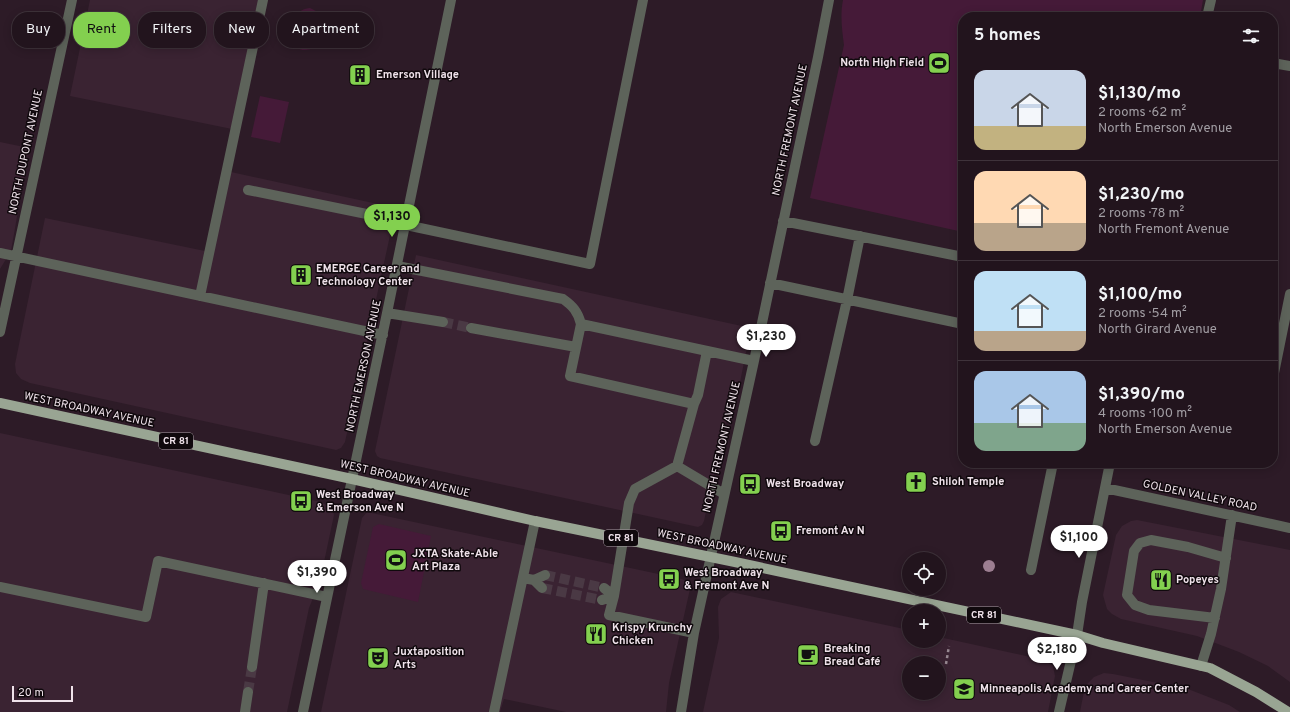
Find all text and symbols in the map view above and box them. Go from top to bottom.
chip: Buy [12,12,65,48]
chip: Rent [73,12,130,48]
chip: Filters [138,12,206,48]
chip: New [214,12,269,48]
chip: Apartment [277,12,374,48]
text: 5 homes [974,25,1041,47]
icon: filters [1240,25,1262,47]
sports icon: North High Field [926,50,952,76]
place label: North High Field [840,56,924,70]
building icon: Emerson Village [347,62,373,88]
street label: NORTH FREMONT AVENUE [769,63,811,197]
place label: Emerson Village [376,68,459,82]
text: $1,130/mo [1098,83,1181,105]
icon: home [1006,86,1054,134]
street label: NORTH DUPONT AVENUE [6,88,46,216]
text: 2 rooms · 62 m² [1098,105,1186,121]
text: North Emerson Avenue [1098,121,1232,137]
text: $1,230/mo [1098,184,1185,206]
icon: home [1006,187,1054,235]
pin: $1,130 [359,204,425,238]
text: 2 rooms · 78 m² [1098,206,1184,222]
text: $1,130 [373,209,411,225]
text: North Fremont Avenue [1098,222,1229,238]
building icon: EMERGE Career and Technology Center [288,262,314,288]
place label: EMERGE Career and Technology Center [316,262,420,289]
text: $1,100/mo [1098,284,1182,306]
icon: home [1006,287,1054,335]
street label: NORTH EMERSON AVENUE [343,299,385,433]
text: 2 rooms · 54 m² [1098,306,1187,322]
text: North Girard Avenue [1098,322,1217,338]
pin: $1,230 [733,324,799,358]
text: $1,230 [746,329,786,345]
street label: NORTH FREMONT AVENUE [700,380,744,514]
text: $1,390/mo [1098,384,1185,406]
icon: home [1006,387,1054,435]
street label: WEST BROADWAY AVENUE [23,389,155,431]
text: 4 rooms · 100 m² [1098,406,1192,422]
text: North Emerson Avenue [1098,422,1232,438]
road number: CR 81 [159,433,193,449]
street label: WEST BROADWAY AVENUE [339,457,471,501]
church icon: Shiloh Temple [903,469,929,495]
bus stop icon: West Broadway [737,471,763,497]
place label: Shiloh Temple [932,475,1004,489]
place label: West Broadway [766,477,844,491]
street label: GOLDEN VALLEY ROAD [1142,477,1258,515]
bus stop icon: West Broadway & Emerson Ave N [288,488,314,514]
place label: West Broadway & Emerson Ave N [316,488,404,515]
bus stop icon: Fremont Av N [768,518,794,544]
place label: Fremont Av N [796,524,865,538]
pin: $1,100 [1046,525,1112,559]
street label: WEST BROADWAY AVENUE [656,526,788,568]
road number: CR 81 [604,530,638,546]
text: $1,100 [1060,530,1098,546]
sports icon: JXTA Skate-Able Art Plaza [383,547,409,573]
place label: JXTA Skate-Able Art Plaza [412,547,498,574]
map controls [902,552,946,700]
button: locate [902,552,946,596]
pin: $1,390 [284,560,350,594]
text: $1,390 [297,565,337,581]
bus stop icon: West Broadway & Fremont Ave N [656,566,682,592]
place label: West Broadway & Fremont Ave N [684,566,769,593]
restaurant icon: Popeyes [1148,567,1174,593]
place label: Popeyes [1176,573,1219,587]
button: + [902,604,946,648]
road number: CR 81 [967,607,1001,623]
restaurant icon: Krispy Krunchy Chicken [583,621,609,647]
place label: Krispy Krunchy Chicken [612,621,692,648]
pin: $2,180 [1024,637,1090,671]
cafe icon: Breaking Bread Café [795,642,821,668]
place label: Breaking Bread Café [824,642,880,669]
text: $2,180 [1037,642,1077,658]
theatre icon: Juxtaposition Arts [365,645,391,671]
place label: Juxtaposition Arts [394,645,464,672]
button: − [902,656,946,700]
school or university icon: Minneapolis Academy and Career Center [951,676,977,702]
place label: Minneapolis Academy and Career Center [980,682,1189,696]
scale bar [12,684,73,703]
text: 20 m [18,686,44,700]

